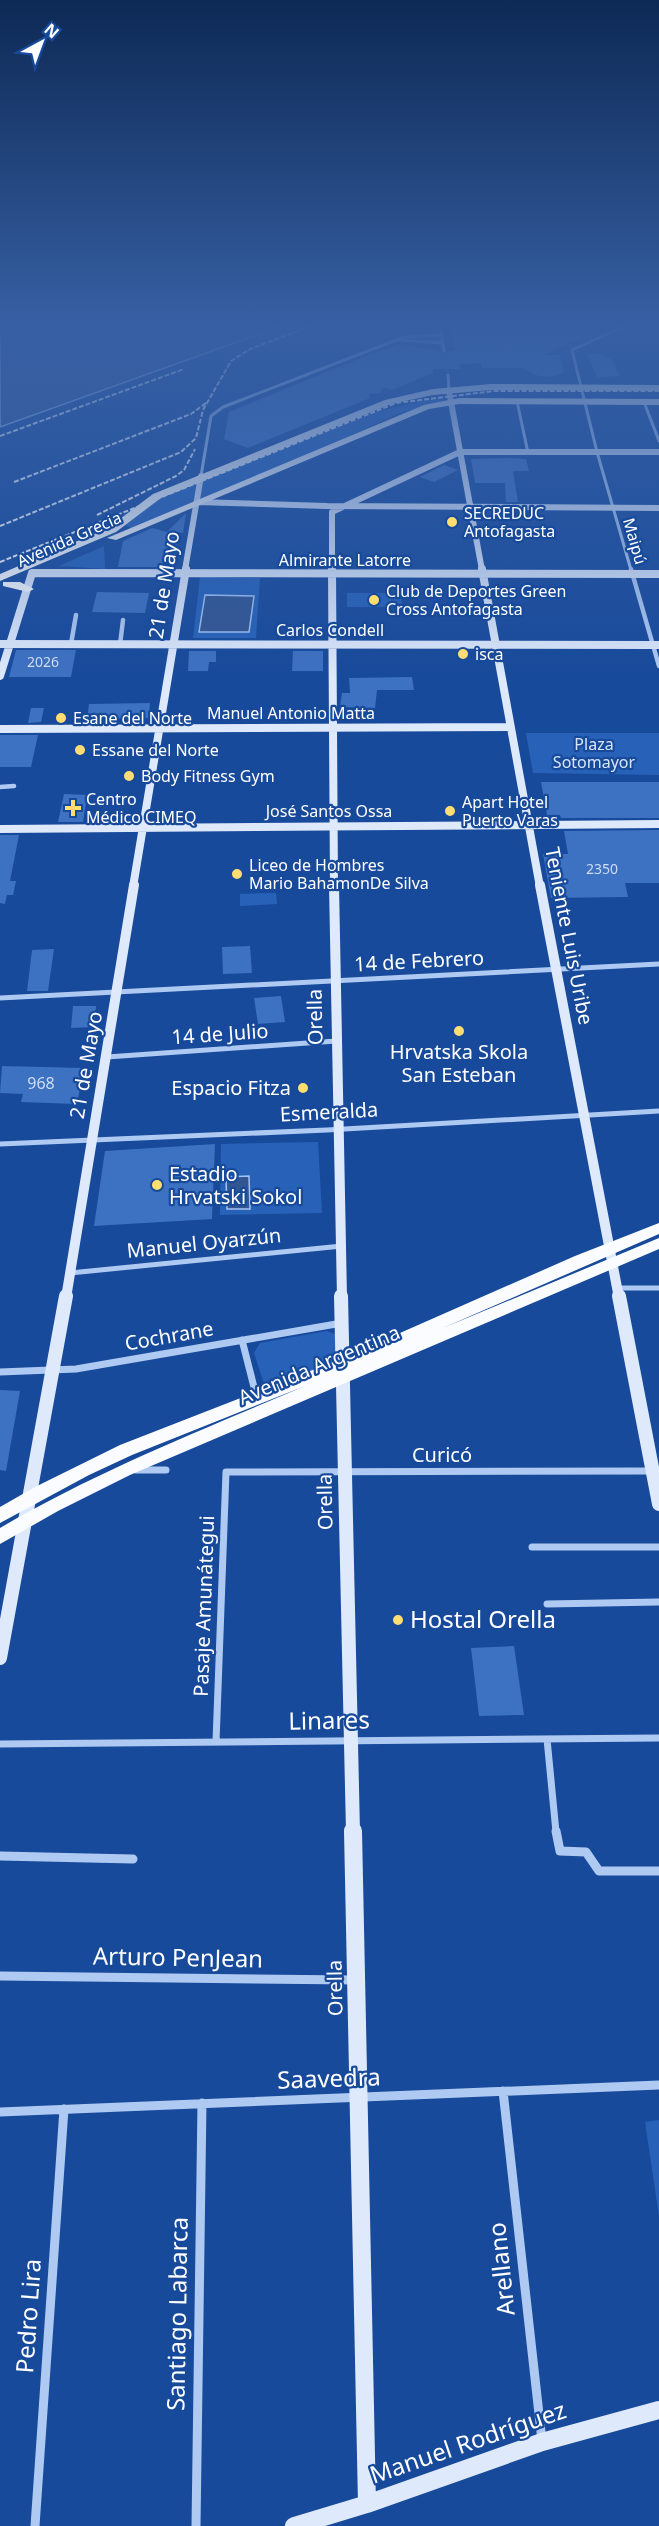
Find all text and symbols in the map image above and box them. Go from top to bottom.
north arrow [12,12,72,72]
text: N [40,18,64,43]
place label: SECREDUC Antofagasta [464,502,555,542]
street label: Avenida Grecia [13,506,125,572]
marker: SECREDUC Antofagasta [445,515,459,529]
street label: Maipú [618,515,652,567]
street label: 21 de Mayo [142,529,185,641]
street label: Almirante Latorre [279,549,411,571]
place label: Club de Deportes Green Cross Antofagasta [386,580,566,620]
marker: Club de Deportes Green Cross Antofagasta [367,593,381,607]
street label: Carlos Condell [276,619,384,641]
place label: isca [475,643,503,665]
marker: isca [456,647,470,661]
house number: 2026 [27,652,59,671]
street label: Manuel Antonio Matta [207,702,375,724]
place label: Esane del Norte [73,707,192,729]
marker: Esane del Norte [54,711,68,725]
park label: Plaza Sotomayor [553,733,636,773]
place label: Essane del Norte [92,739,219,761]
marker: Essane del Norte [73,743,87,757]
place label: Body Fitness Gym [141,765,275,787]
marker: Body Fitness Gym [122,769,136,783]
place label: Centro Médico CIMEQ [86,788,196,828]
place label: Apart Hotel Puerto Varas [462,791,558,831]
marker: Centro Médico CIMEQ [64,799,82,817]
street label: José Santos Ossa [264,800,392,822]
marker: Apart Hotel Puerto Varas [443,804,457,818]
street label: Teniente Luis Uribe [539,845,600,1027]
place label: Liceo de Hombres Mario BahamonDe Silva [249,854,429,894]
house number: 2350 [586,859,618,878]
marker: Liceo de Hombres Mario BahamonDe Silva [230,867,244,881]
street label: 14 de Febrero [353,944,485,977]
street label: Orella [301,989,328,1045]
street label: 21 de Mayo [63,1009,108,1121]
street label: 14 de Julio [171,1017,269,1050]
marker: Hrvatska Skola San Esteban [452,1024,466,1038]
place label: Hrvatska Skola San Esteban [390,1038,528,1088]
house number: 968 [27,1072,55,1094]
place label: Espacio Fitza [171,1074,291,1101]
marker: Espacio Fitza [296,1081,310,1095]
street label: Esmeralda [279,1095,379,1128]
place label: Estadio Hrvatski Sokol [169,1160,302,1210]
marker: Estadio Hrvatski Sokol [150,1178,164,1192]
street label: Manuel Oyarzún [125,1221,283,1264]
street label: Cochrane [123,1314,215,1357]
street label: Avenida Argentina [234,1318,404,1411]
street label: Curicó [412,1441,472,1468]
street label: Orella [311,1474,338,1530]
street label: Pasaje Amunátegui [187,1515,220,1697]
place label: Hostal Orella [410,1602,556,1635]
marker: Hostal Orella [391,1613,405,1627]
street label: Linares [288,1702,370,1737]
street label: Arturo PenJean [93,1939,263,1974]
street label: Orella [321,1960,348,2016]
street label: Saavedra [277,2059,381,2096]
street label: Santiago Labarca [158,2217,195,2411]
street label: Arellano [479,2221,522,2317]
street label: Pedro Lira [7,2258,48,2374]
street label: Manuel Rodríguez [365,2393,570,2491]

